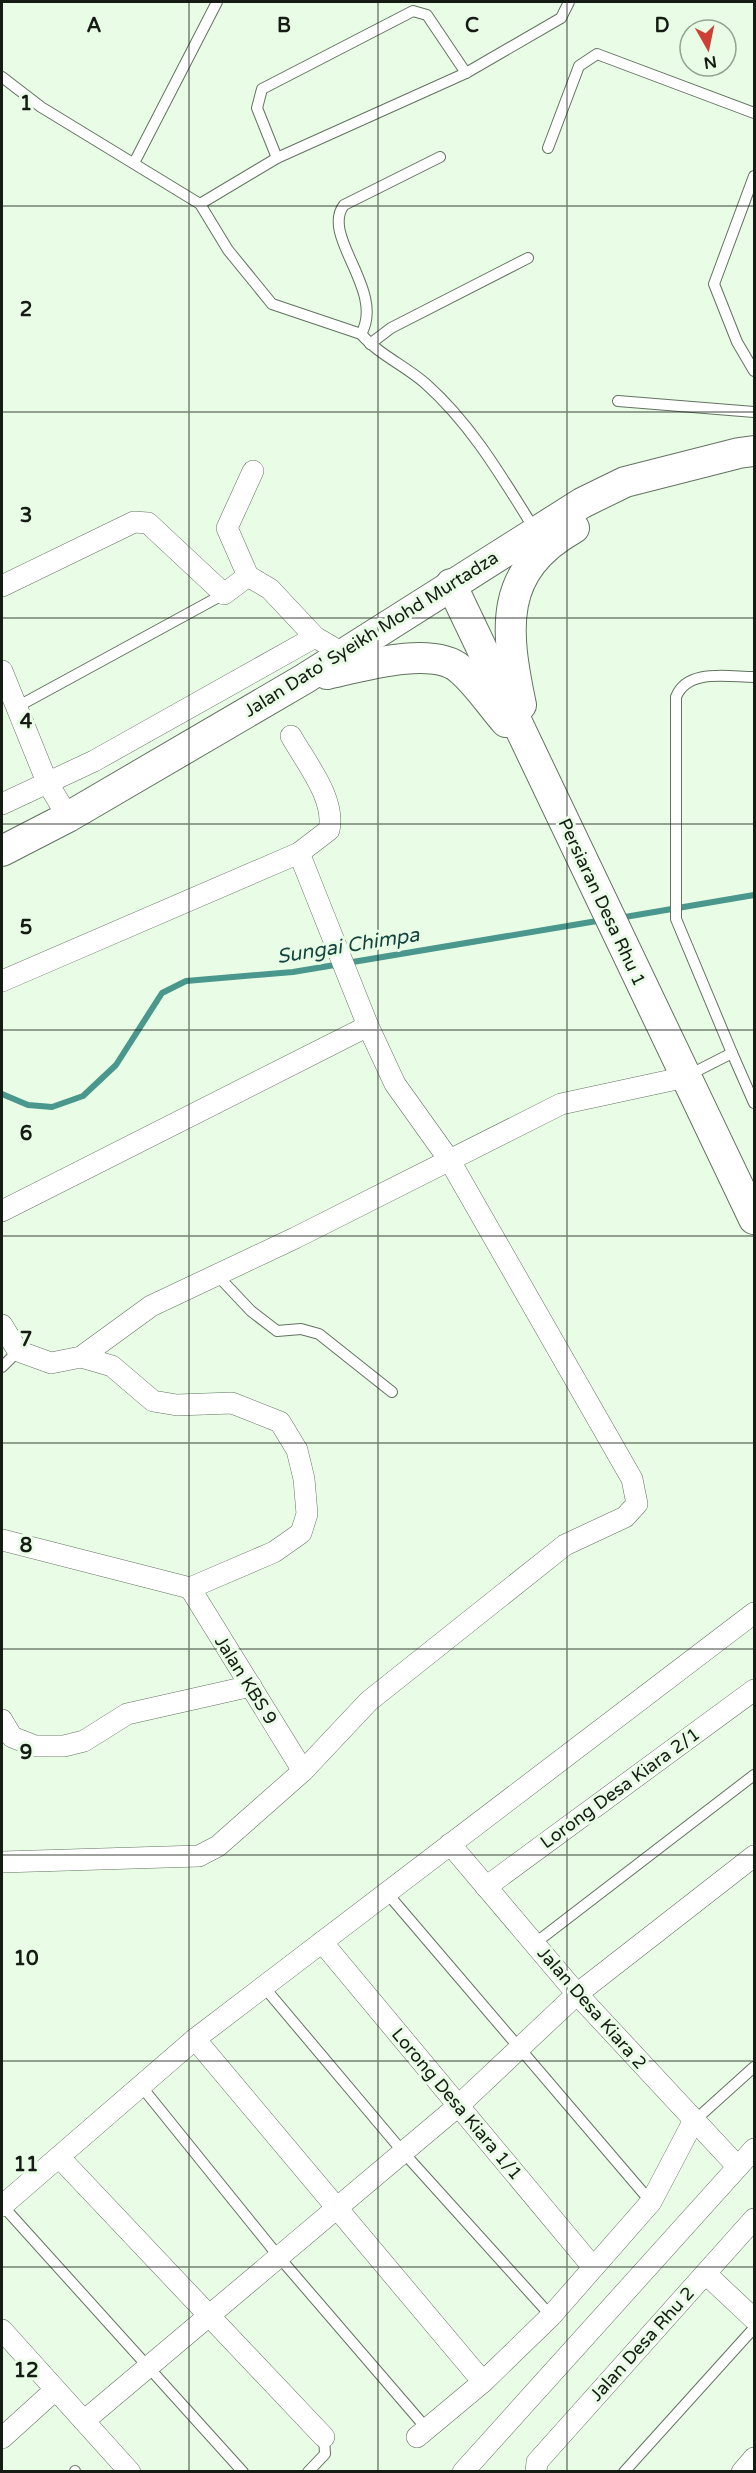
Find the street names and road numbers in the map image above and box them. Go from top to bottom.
street label: Jalan Dato' Syeikh Mohd Murtadza [240,546,502,722]
street label: Persiaran Desa Rhu 1 [554,815,650,989]
street label: Jalan KBS 9 [210,1632,282,1728]
street label: Lorong Desa Kiara 2/1 [536,1723,704,1853]
street label: Jalan Desa Kiara 2 [533,1942,651,2074]
street label: Lorong Desa Kiara 1/1 [387,2024,527,2184]
street label: Jalan Desa Rhu 2 [585,2282,699,2406]

